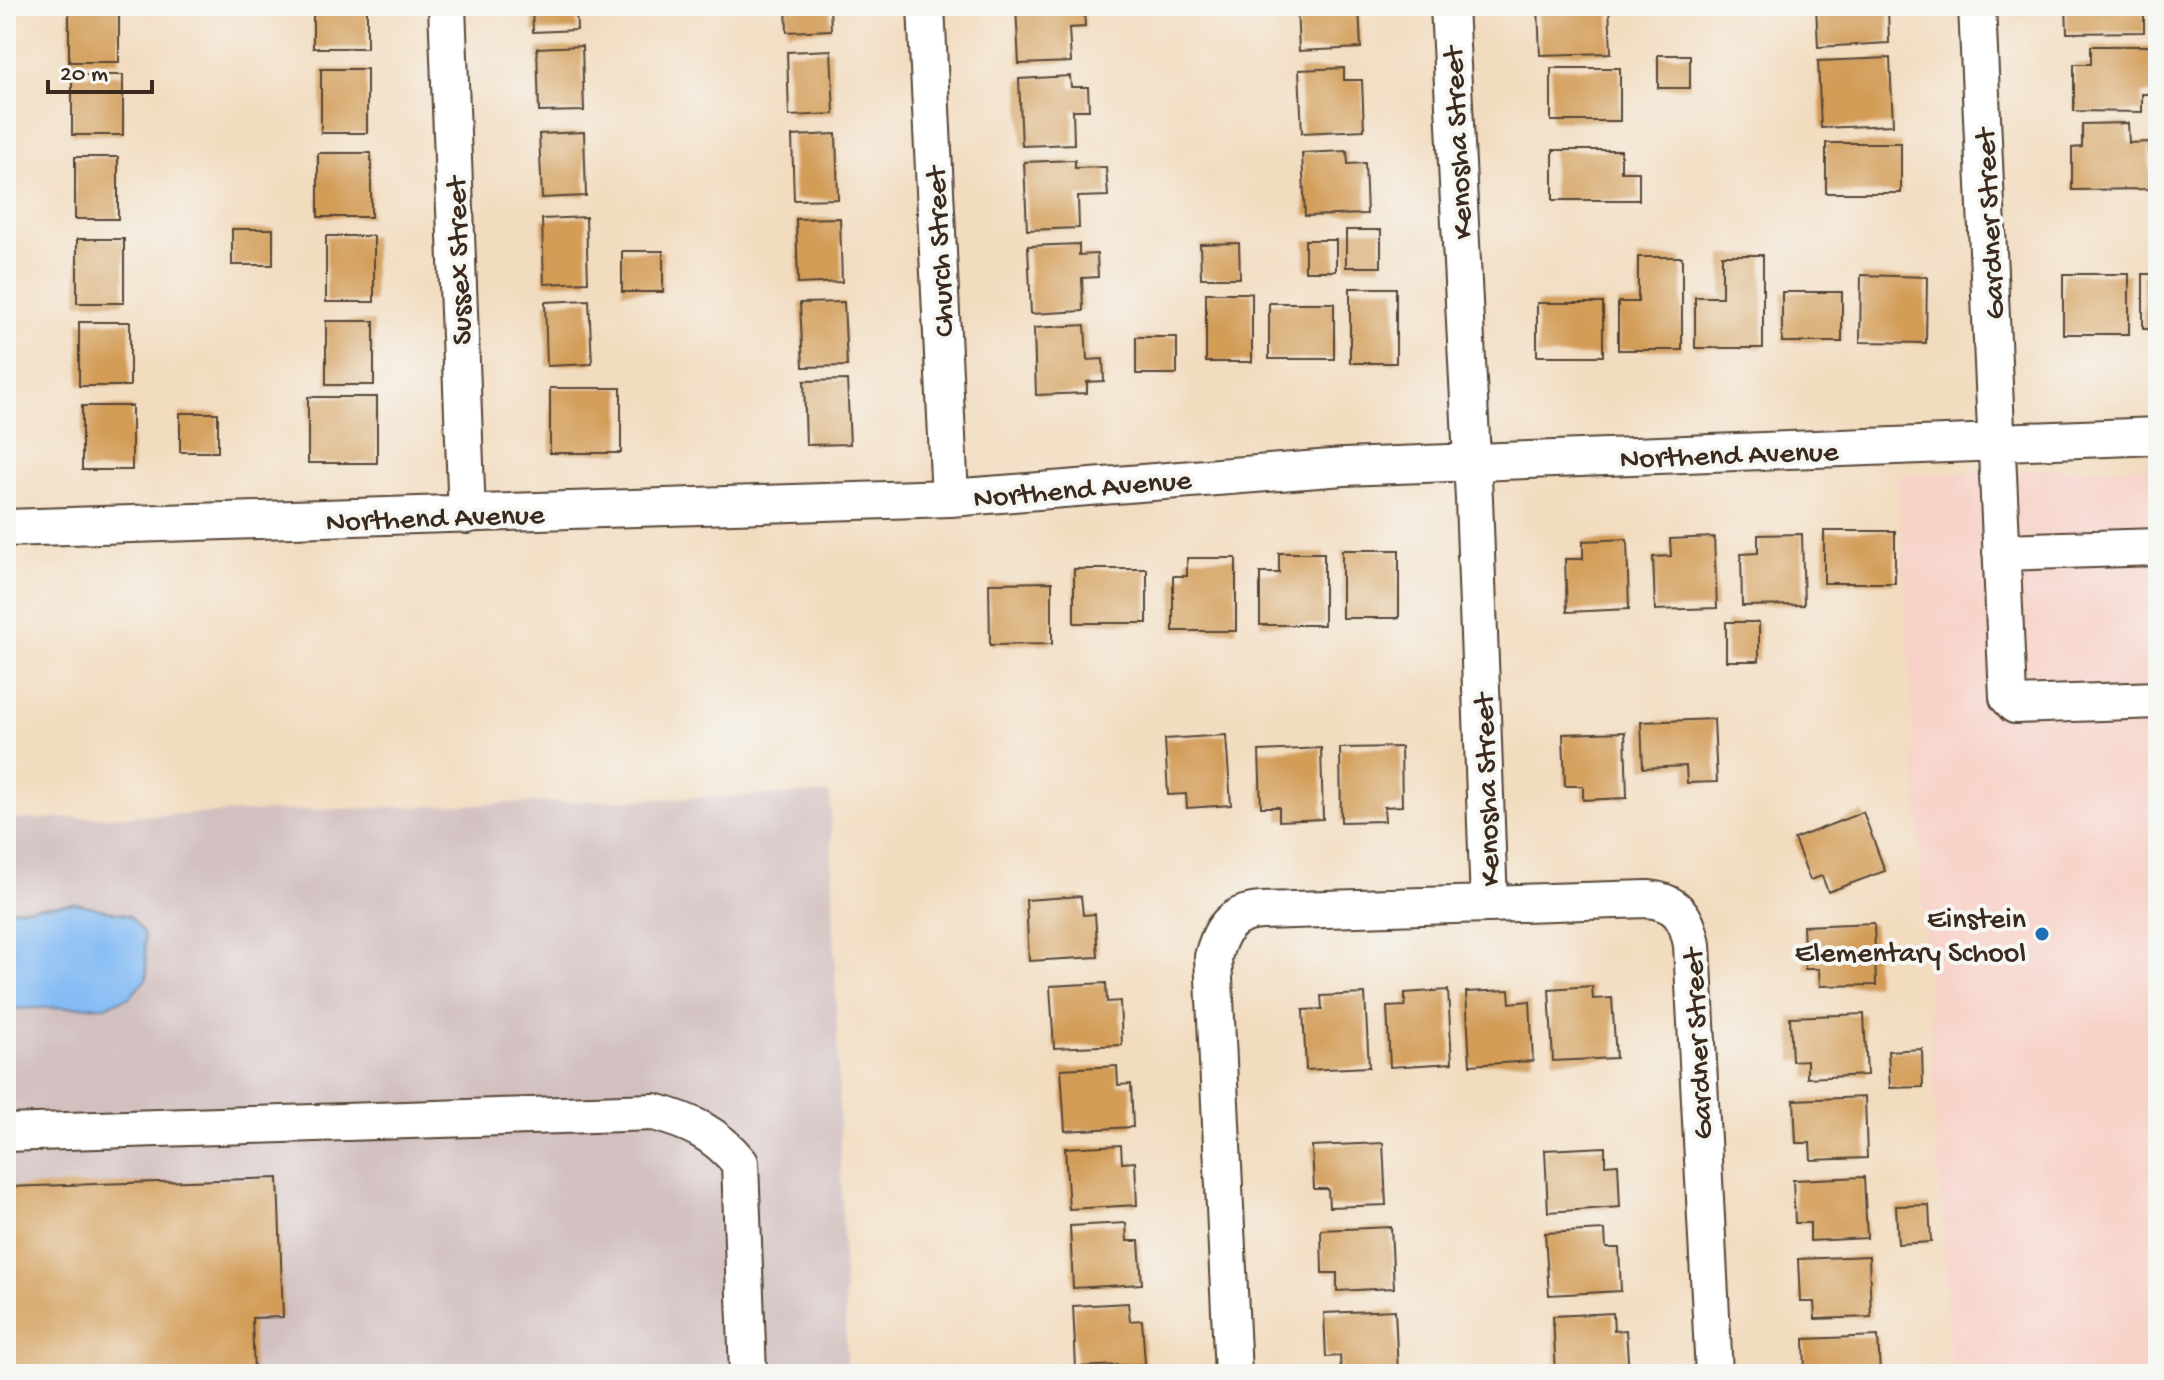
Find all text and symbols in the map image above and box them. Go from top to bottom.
street label: Kenosha Street [1438,43,1483,240]
scale bar [48,44,152,94]
text: 20 m [60,61,108,90]
street label: Gardner Street [1970,125,2015,320]
street label: Church Street [920,163,964,338]
street label: Sussex Street [441,173,482,346]
street label: Northend Avenue [1619,436,1840,479]
street label: Northend Avenue [972,464,1193,518]
street label: Northend Avenue [325,499,546,542]
street label: Kenosha Street [1469,690,1510,887]
place label: Einstein Elementary School [1795,904,2026,973]
marker: Einstein Elementary School [2033,925,2051,943]
street label: Gardner Street [1678,945,1723,1140]

